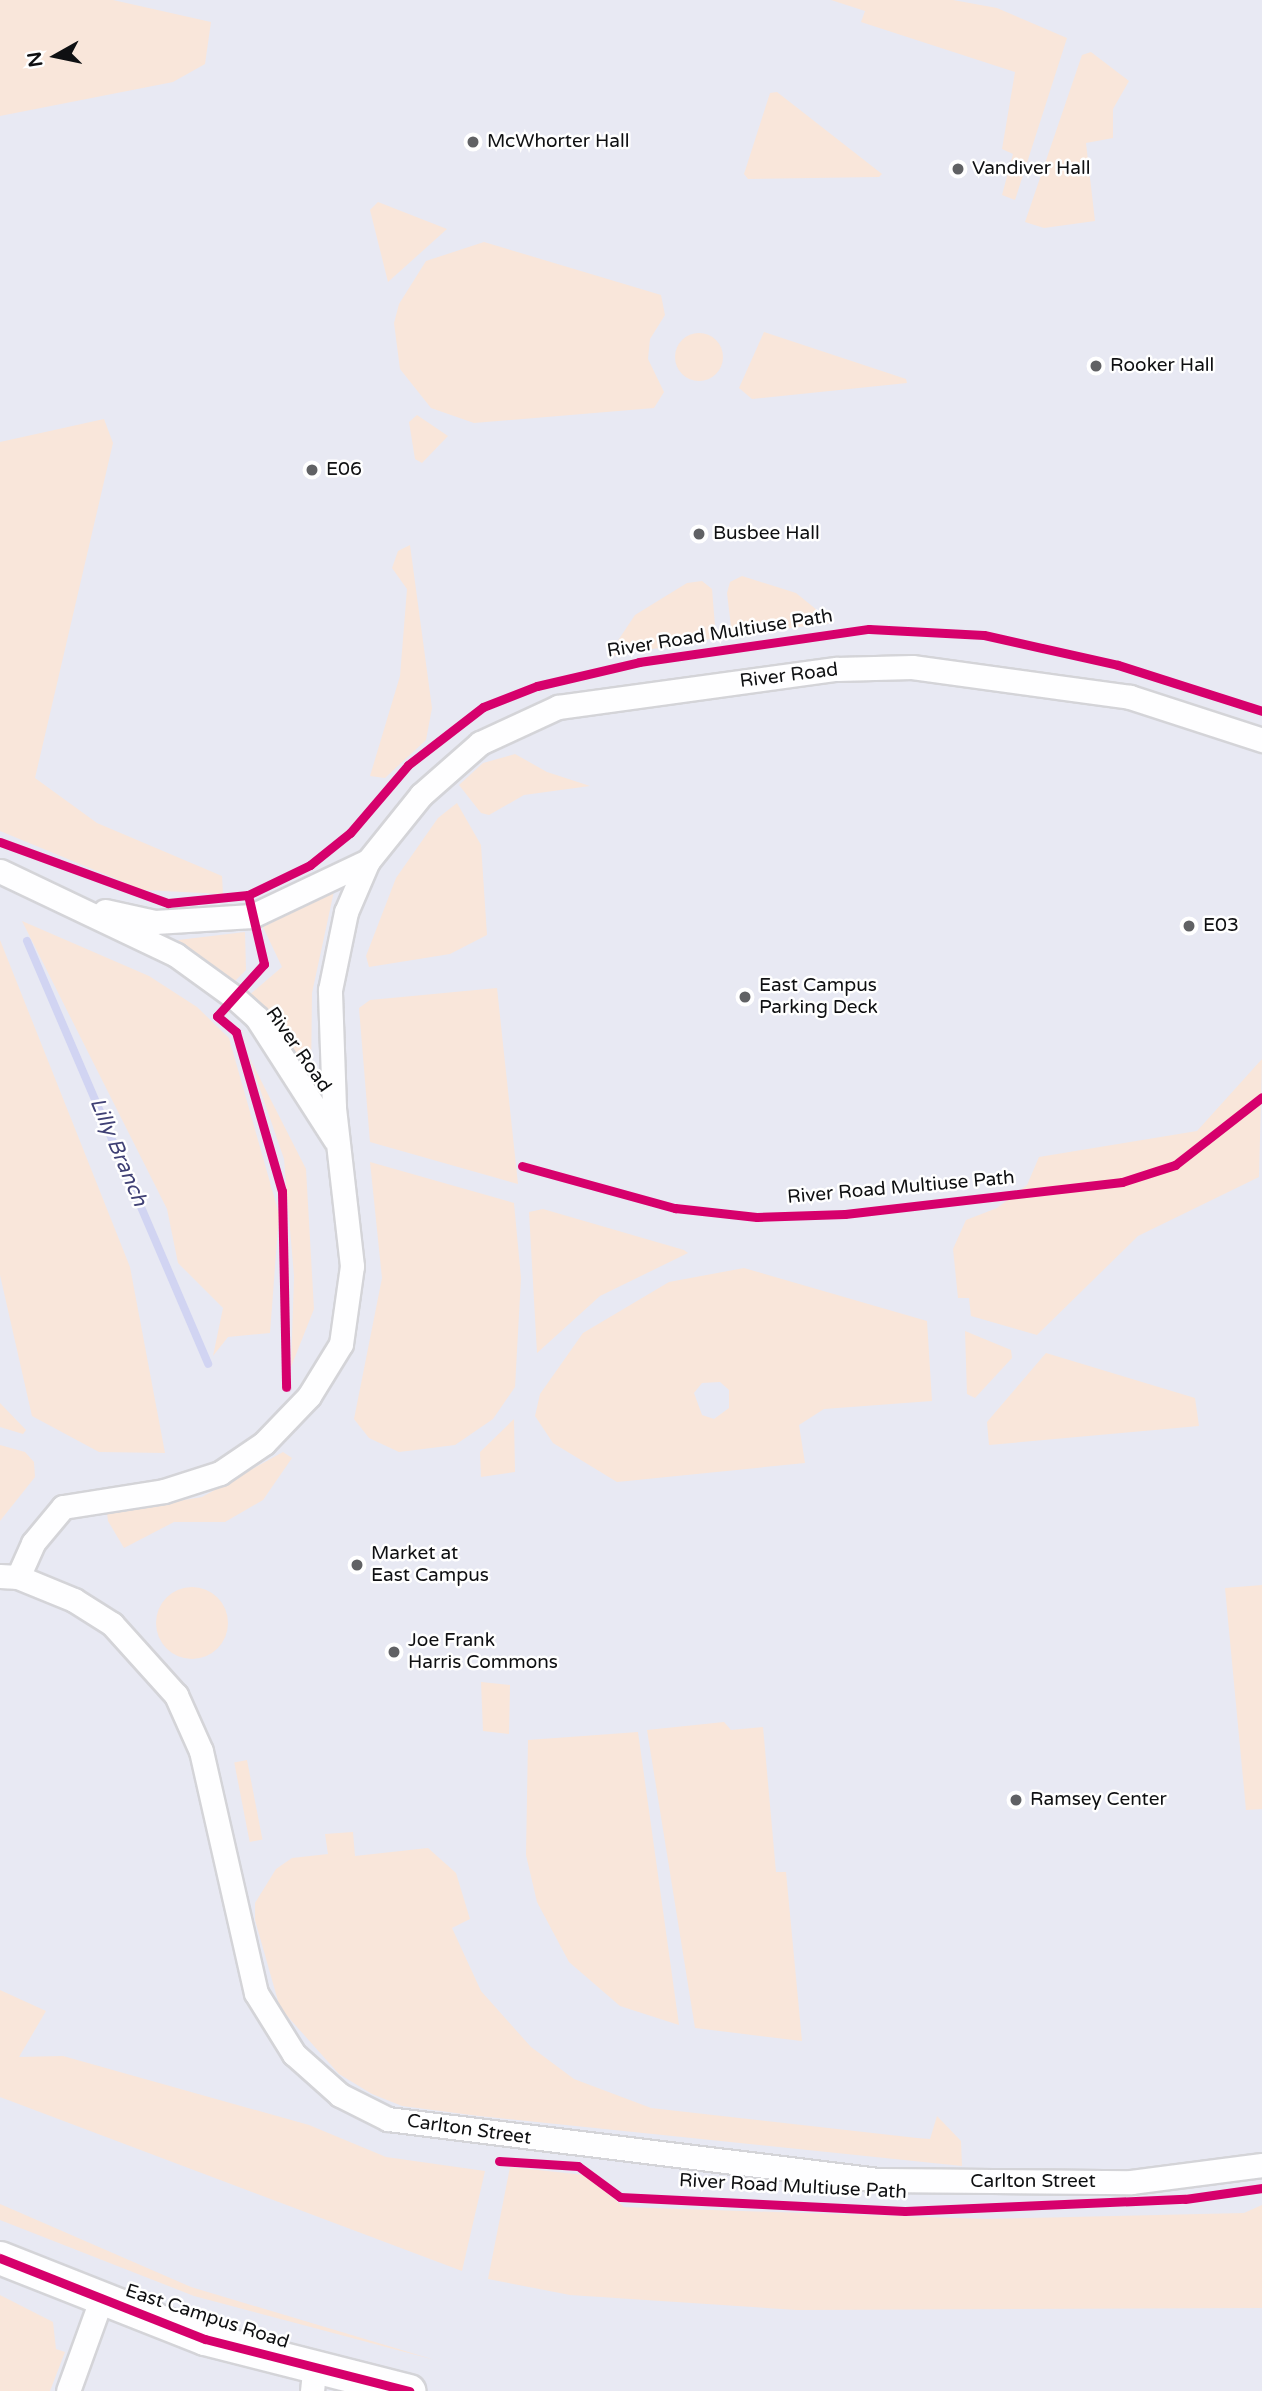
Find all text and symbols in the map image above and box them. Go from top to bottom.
north arrow [21,21,91,91]
text: N [23,50,47,69]
place label: McWhorter Hall [487,131,629,153]
marker: McWhorter Hall [465,134,481,150]
place label: Vandiver Hall [972,158,1091,180]
marker: Vandiver Hall [950,161,966,177]
place label: Rooker Hall [1110,355,1214,377]
marker: Rooker Hall [1088,358,1104,374]
place label: E06 [326,459,362,481]
marker: E06 [304,462,320,478]
place label: Busbee Hall [713,523,820,545]
marker: Busbee Hall [691,526,707,542]
street label: River Road Multiuse Path [606,605,834,663]
street label: River Road [739,659,839,693]
place label: E03 [1203,915,1239,937]
marker: E03 [1181,918,1197,934]
place label: East Campus Parking Deck [759,975,878,1019]
marker: East Campus Parking Deck [737,989,753,1005]
street label: River Road [260,1003,336,1097]
water label: Lilly Branch [84,1094,152,1210]
street label: River Road Multiuse Path [786,1167,1016,1209]
place label: Market at East Campus [371,1543,489,1587]
marker: Market at East Campus [349,1557,365,1573]
place label: Joe Frank Harris Commons [408,1630,558,1674]
marker: Joe Frank Harris Commons [386,1644,402,1660]
place label: Ramsey Center [1030,1789,1167,1811]
marker: Ramsey Center [1008,1792,1024,1808]
street label: Carlton Street [405,2110,533,2150]
street label: River Road Multiuse Path [678,2170,908,2204]
street label: Carlton Street [970,2171,1096,2193]
street label: East Campus Road [122,2280,292,2354]

